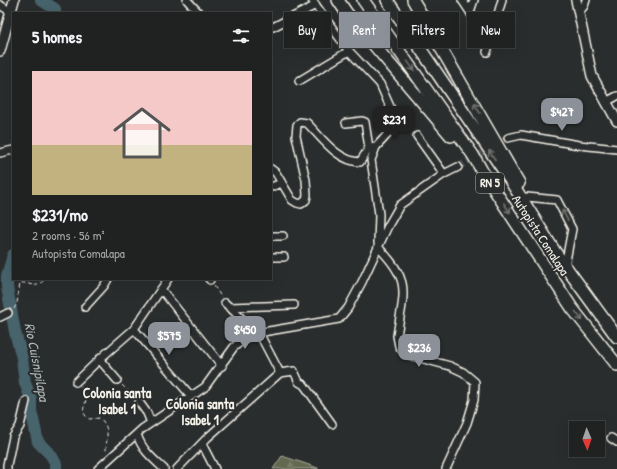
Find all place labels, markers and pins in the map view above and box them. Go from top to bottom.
pin: $427 [538,98,586,132]
pin: $231 [370,106,418,140]
pin: $450 [221,316,269,350]
pin: $575 [145,322,193,356]
pin: $236 [395,334,443,368]

